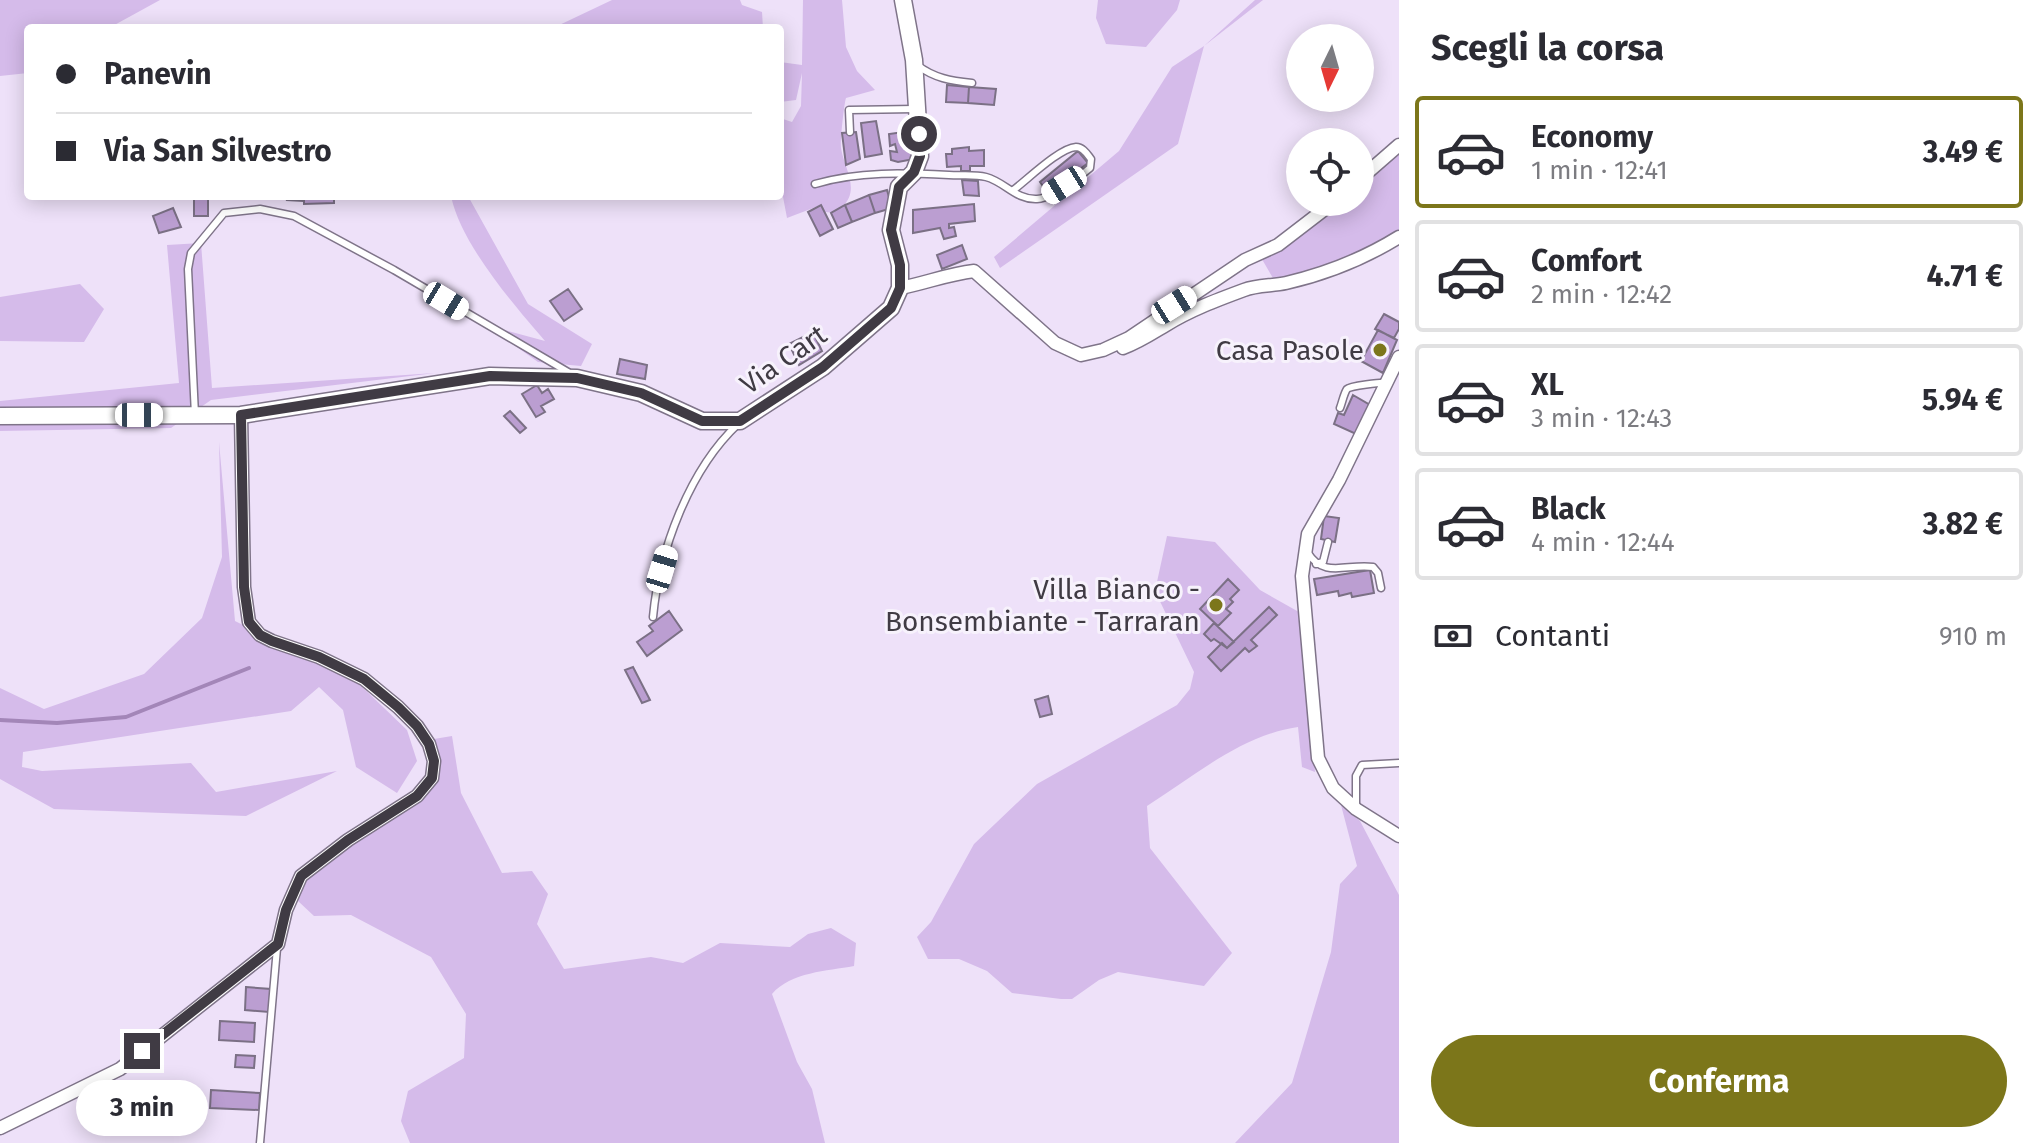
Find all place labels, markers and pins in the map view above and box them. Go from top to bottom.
place label: Casa Pasole [1216,334,1364,367]
marker: Casa Pasole [1371,341,1389,359]
place label: Villa Bianco - Bonsembiante - Tarraran [885,573,1200,638]
marker: Villa Bianco - Bonsembiante - Tarraran [1207,596,1225,614]

